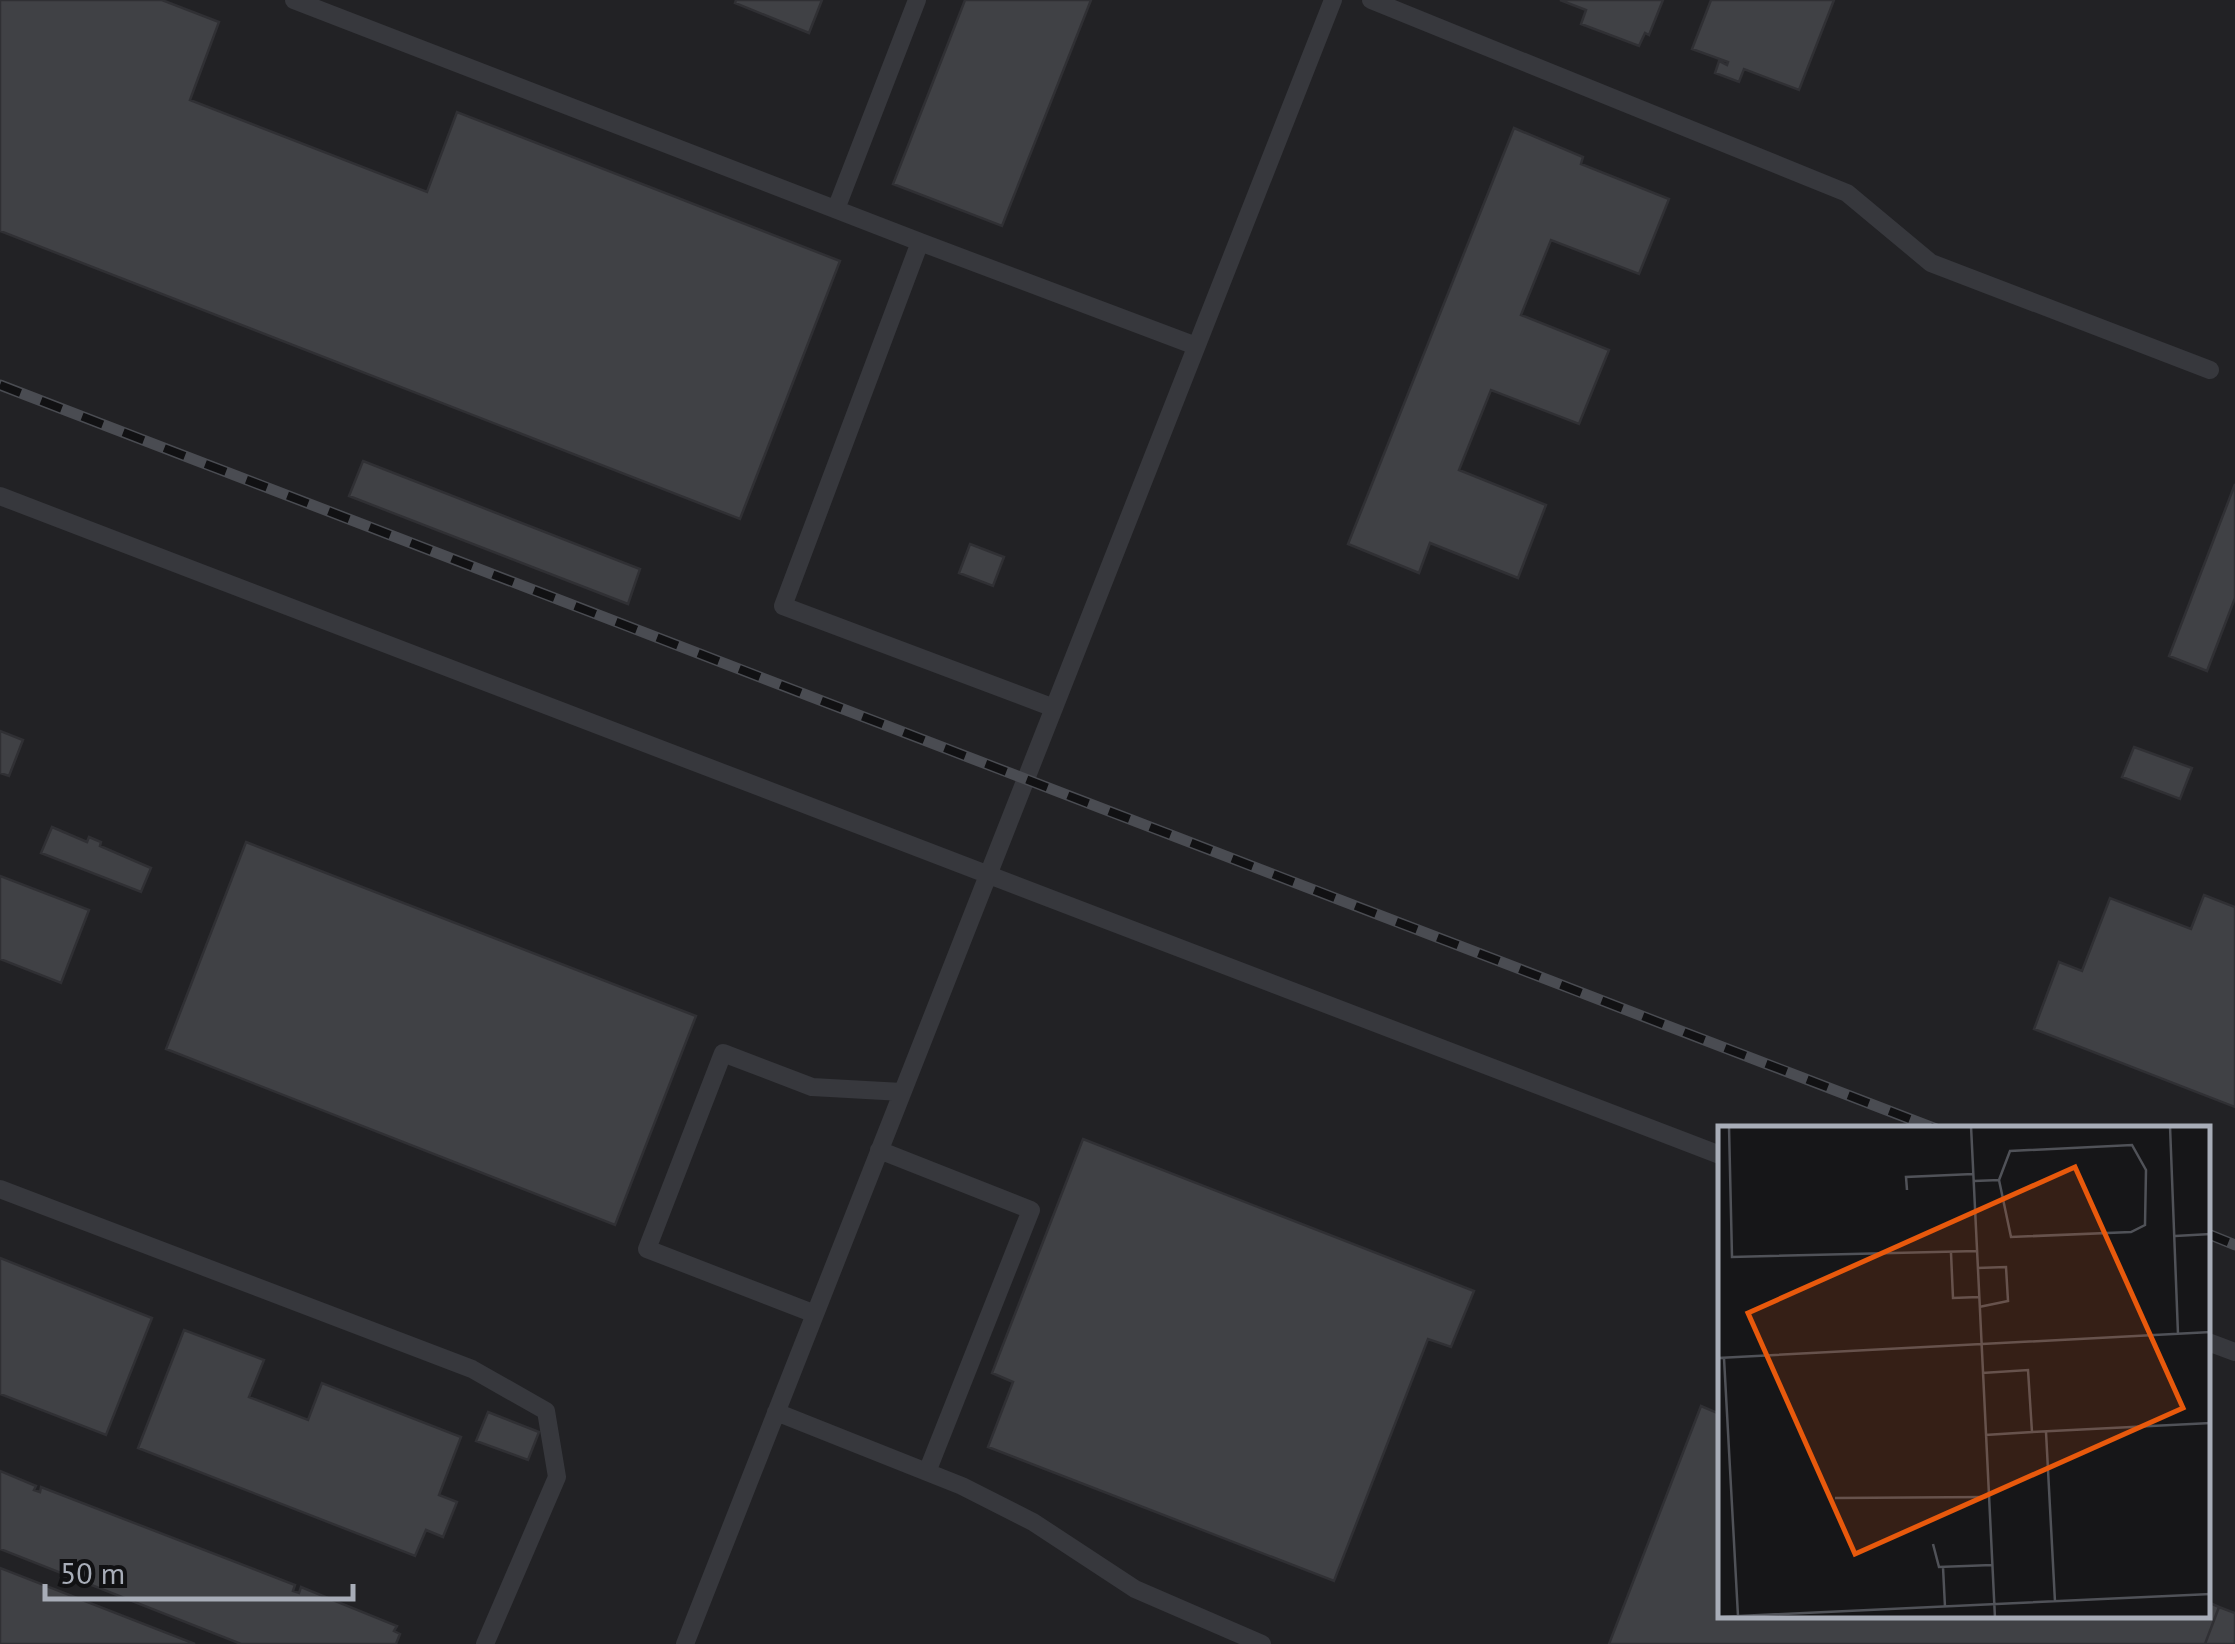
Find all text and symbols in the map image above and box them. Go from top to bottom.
inset map [1718,1126,2210,1619]
scale bar [45,1539,352,1601]
text: 50 m [60,1553,125,1592]

